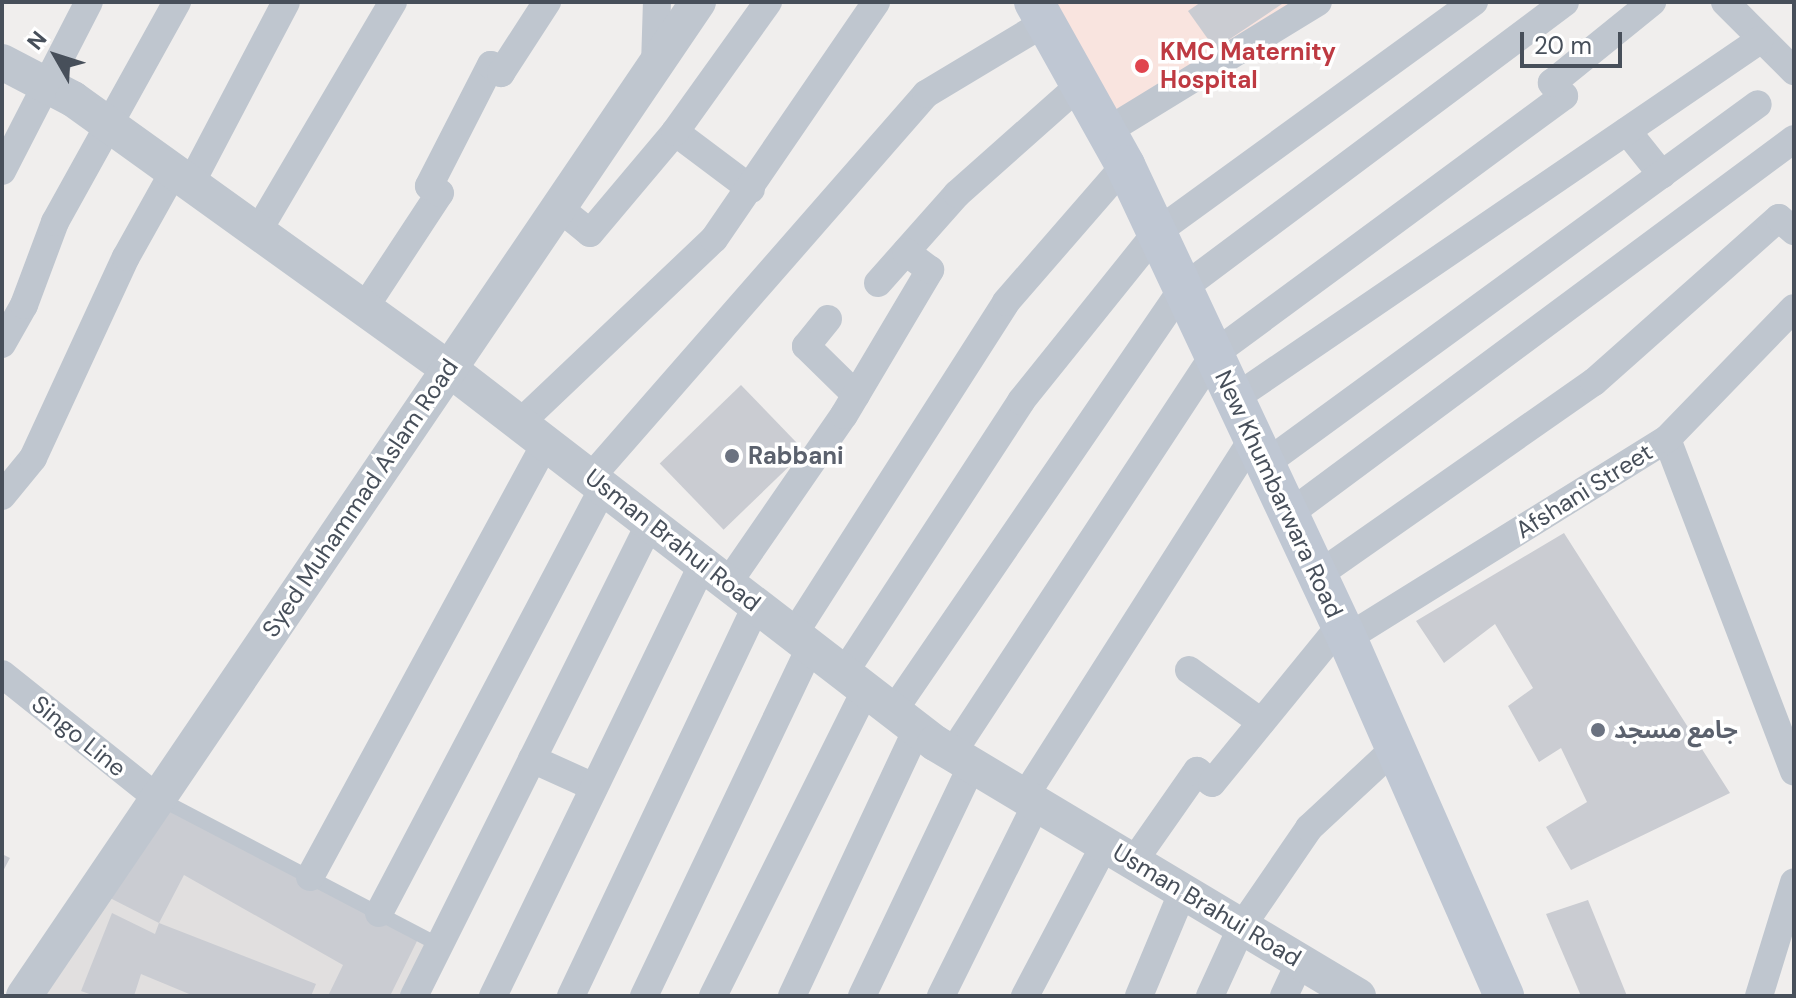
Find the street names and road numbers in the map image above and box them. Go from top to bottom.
street label: Syed Muhammad Aslam Road [256,353,464,643]
street label: New Khumbarwara Road [1209,366,1349,622]
street label: Afshani Street [1510,437,1658,545]
street label: Usman Brahui Road [580,463,766,617]
street label: Singo Line [26,689,132,783]
street label: Usman Brahui Road [1108,837,1306,973]

